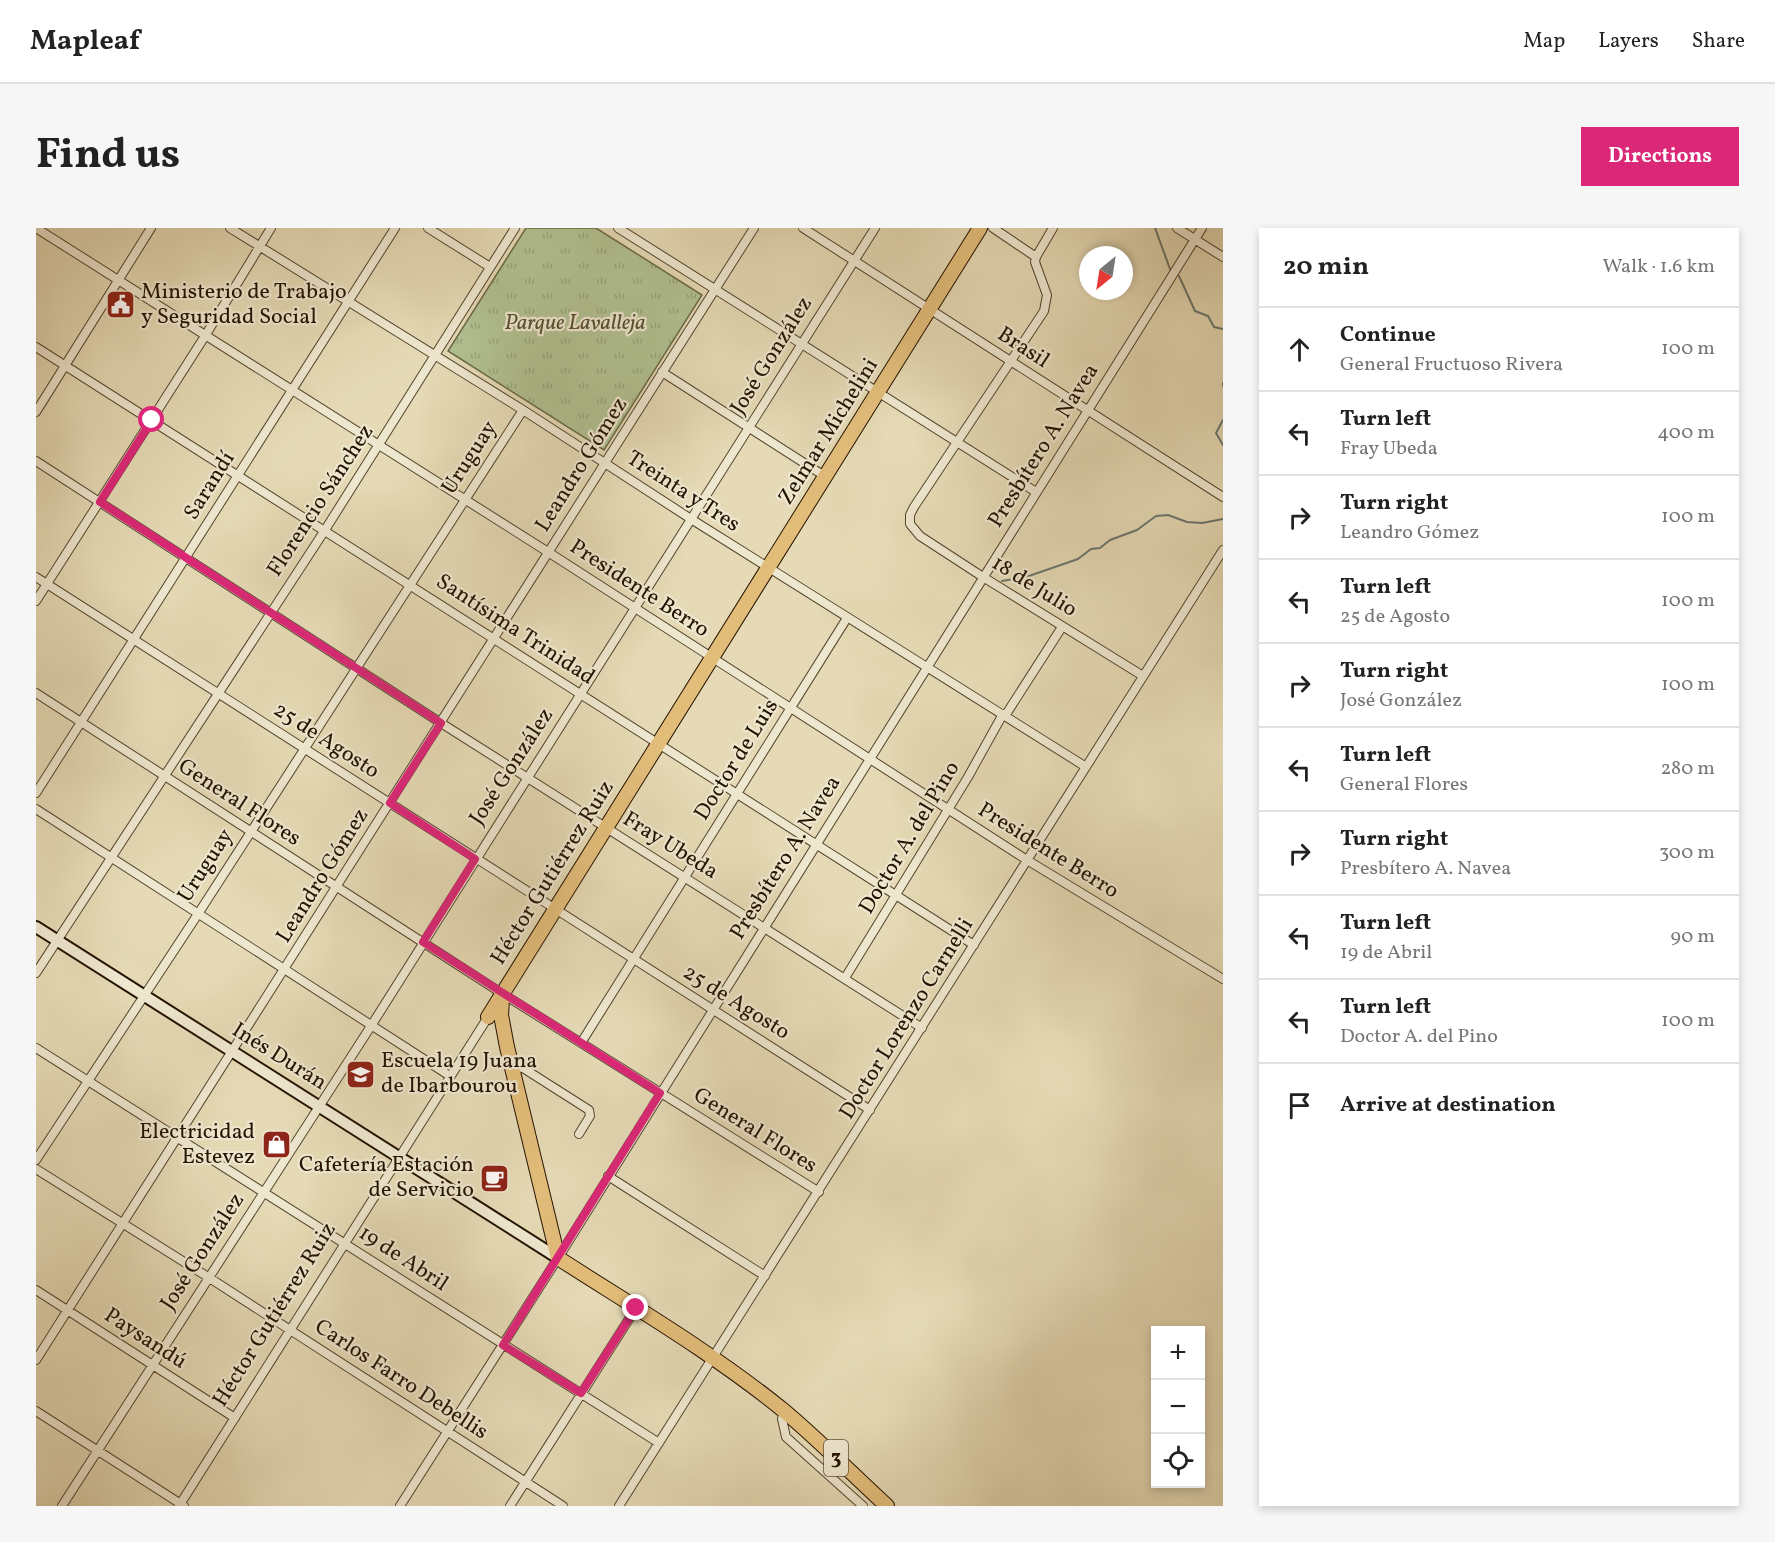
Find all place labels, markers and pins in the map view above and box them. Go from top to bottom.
place label: Ministerio de Trabajo y Seguridad Social [141,277,347,333]
public building icon: Ministerio de Trabajo y Seguridad Social [104,289,136,321]
place label: Escuela 19 Juana de Ibarbourou [381,1046,537,1102]
school or university icon: Escuela 19 Juana de Ibarbourou [344,1058,376,1090]
place label: Electricidad Estevez [139,1117,255,1173]
shop icon: Electricidad Estevez [260,1129,292,1161]
place label: Cafetería Estación de Servicio [299,1150,474,1206]
cafe icon: Cafetería Estación de Servicio [479,1162,511,1194]

